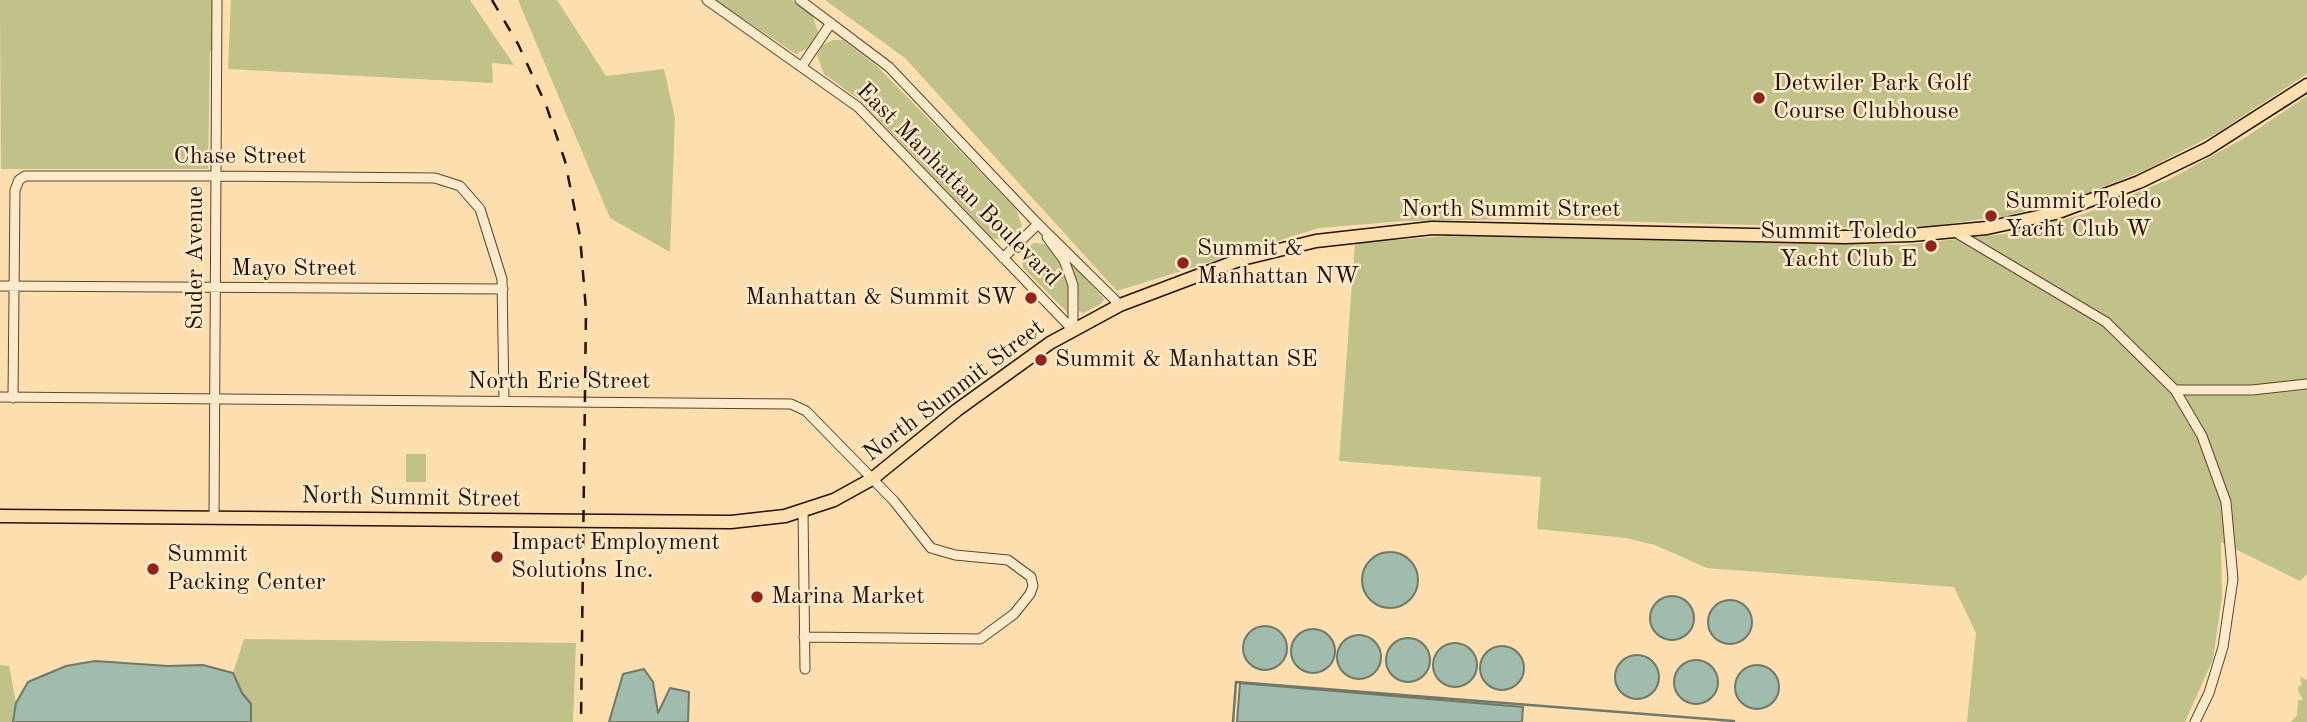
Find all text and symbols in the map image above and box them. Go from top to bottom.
place label: Detwiler Park Golf Course Clubhouse [1773,70,1970,126]
street label: East Manhattan Boulevard [850,77,1066,293]
marker: Detwiler Park Golf Course Clubhouse [1751,90,1767,106]
street label: Chase Street [174,143,306,171]
street label: Suder Avenue [182,186,210,330]
place label: Summit Toledo Yacht Club W [2005,188,2162,244]
street label: North Summit Street [1401,196,1621,224]
marker: Summit Toledo Yacht Club W [1983,208,1999,224]
place label: Summit Toledo Yacht Club E [1760,218,1917,274]
place label: Summit & Manhattan NW [1197,235,1359,291]
marker: Summit Toledo Yacht Club E [1923,238,1939,254]
street label: Mayo Street [231,255,357,283]
marker: Summit & Manhattan NW [1175,255,1191,271]
place label: Manhattan & Summit SW [745,284,1017,312]
marker: Manhattan & Summit SW [1023,290,1039,306]
street label: North Summit Street [858,313,1050,469]
place label: Summit & Manhattan SE [1055,346,1318,374]
marker: Summit & Manhattan SE [1033,352,1049,368]
street label: North Erie Street [468,368,650,396]
street label: North Summit Street [301,482,521,514]
place label: Impact Employment Solutions Inc. [511,529,720,585]
place label: Summit Packing Center [167,541,326,597]
marker: Impact Employment Solutions Inc. [489,549,505,565]
marker: Summit Packing Center [145,561,161,577]
place label: Marina Market [771,583,925,611]
marker: Marina Market [749,589,765,605]

